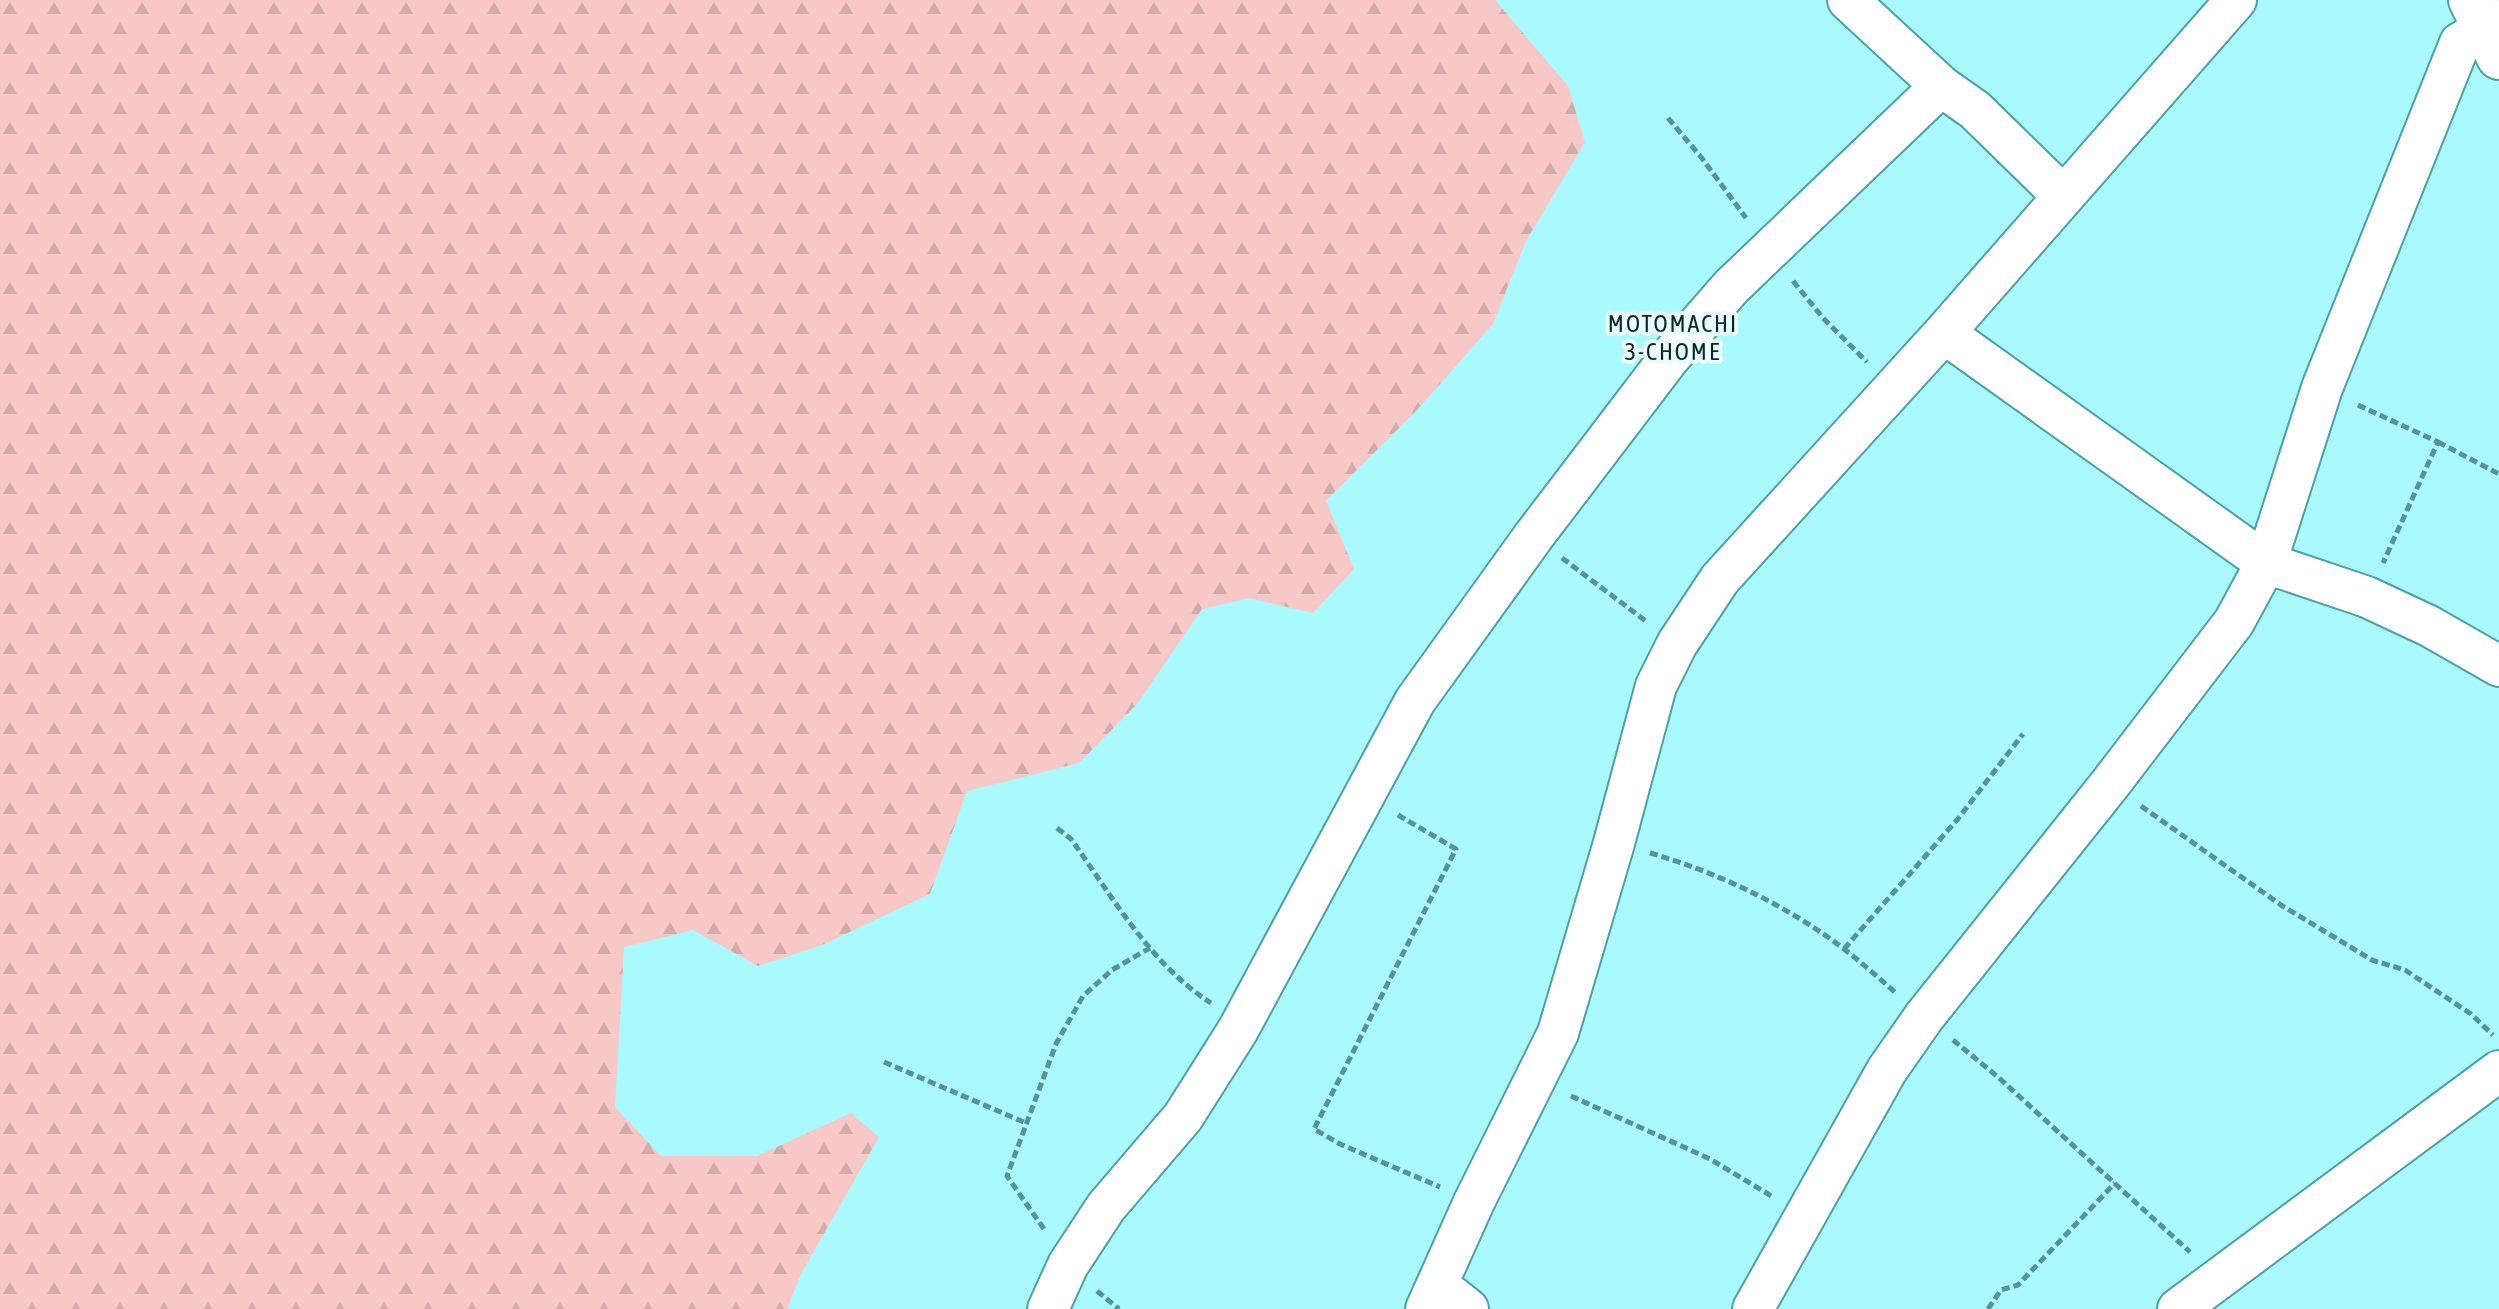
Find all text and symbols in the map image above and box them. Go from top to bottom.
district label: MOTOMACHI 3-CHOME [1608,310,1738,365]

